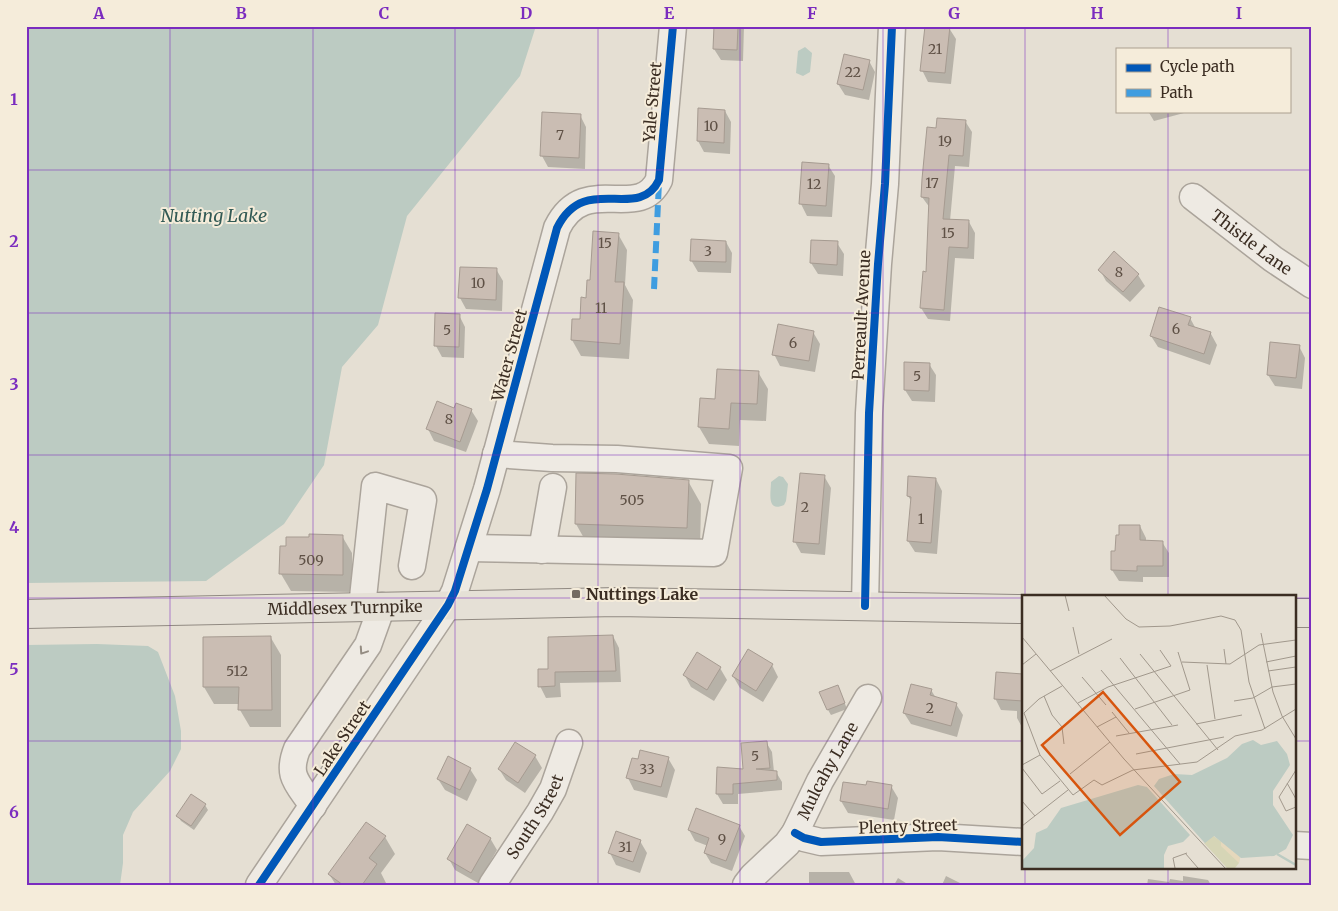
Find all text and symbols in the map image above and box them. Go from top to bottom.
text: A [92,3,105,23]
text: B [235,3,247,23]
text: C [379,3,389,23]
text: D [520,3,532,23]
text: E [664,3,675,23]
text: F [807,3,817,23]
text: G [948,3,960,23]
text: H [1090,3,1104,23]
text: I [1236,3,1242,23]
house number: 21 [928,40,942,58]
legend [1116,48,1290,112]
text: Cycle path [1160,57,1235,76]
street label: Yale Street [638,60,666,144]
house number: 22 [845,63,861,81]
text: Path [1160,83,1193,102]
text: 1 [10,89,18,109]
house number: 10 [704,117,718,135]
house number: 7 [556,126,564,144]
house number: 19 [938,132,952,150]
house number: 17 [925,174,939,192]
house number: 12 [807,175,821,193]
water label: Nutting Lake [161,204,267,227]
street label: Thistle Lane [1207,205,1296,279]
house number: 15 [941,224,955,242]
text: 2 [9,231,19,251]
house number: 15 [598,234,612,252]
house number: 3 [704,242,712,260]
street label: Perreault Avenue [848,250,874,380]
house number: 8 [1115,263,1123,281]
house number: 10 [471,274,485,292]
house number: 11 [595,299,607,317]
street label: Water Street [487,306,531,404]
house number: 6 [1172,320,1180,338]
house number: 5 [443,321,451,339]
house number: 6 [789,334,797,352]
house number: 5 [913,367,921,385]
text: 3 [9,374,19,394]
house number: 8 [445,410,453,428]
house number: 505 [620,491,644,509]
house number: 2 [801,498,809,516]
house number: 1 [918,510,924,528]
text: 4 [9,517,19,537]
house number: 509 [298,551,324,569]
place label: Nuttings Lake [586,584,698,604]
marker: Nuttings Lake [570,588,582,600]
inset map [1022,595,1296,868]
street label: Middlesex Turnpike [267,596,423,619]
one-way arrow [360,645,369,655]
text: 5 [9,659,19,679]
house number: 512 [226,662,248,680]
street label: Lake Street [309,696,375,780]
house number: 2 [926,699,934,717]
street label: Mulcahy Lane [793,718,862,823]
house number: 5 [751,747,759,765]
house number: 33 [639,760,655,778]
street label: South Street [502,771,568,863]
text: 6 [9,802,19,822]
street label: Plenty Street [858,814,959,838]
house number: 9 [718,830,726,848]
house number: 31 [618,838,632,856]

